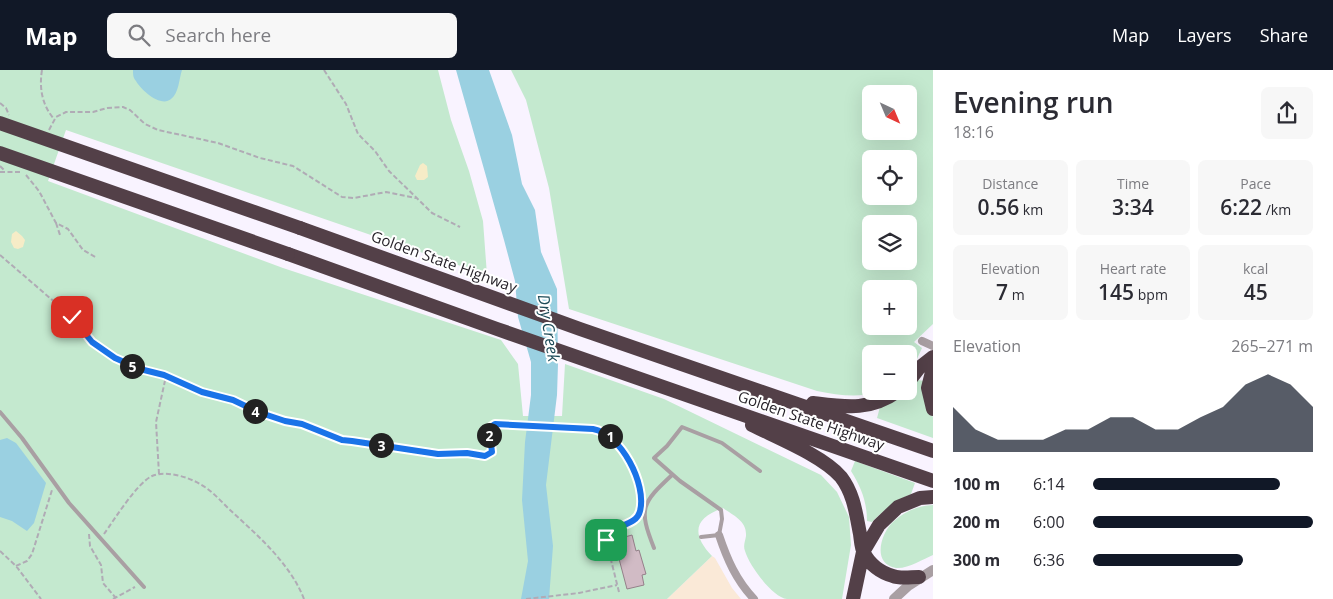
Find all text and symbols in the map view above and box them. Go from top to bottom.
search box [107,13,457,58]
text: Map [25,19,77,52]
icon: search [125,21,153,49]
text: Search here [165,22,271,48]
text: Map [1112,23,1149,47]
text: Layers [1177,23,1232,47]
text: Share [1260,23,1308,47]
text: Evening run [953,83,1114,121]
north arrow [862,85,918,140]
map controls [862,85,917,400]
button: share [1261,87,1313,139]
text: 18:16 [953,121,994,143]
button: locate [862,150,917,205]
text: Distance [982,174,1038,193]
text: Time [1117,174,1149,193]
text: Pace [1240,174,1271,193]
text: 0.56 [977,193,1019,221]
text: 3:34 [1112,193,1154,221]
text: 6:22 [1220,193,1262,221]
text: km [1019,200,1043,219]
text: /km [1262,200,1291,219]
button: layers [862,215,917,270]
street label: Golden State Highway [369,225,520,297]
text: Elevation [981,259,1040,278]
text: Heart rate [1100,259,1166,278]
text: kcal [1243,259,1268,278]
text: 7 [996,278,1008,306]
text: 145 [1098,278,1134,306]
text: 45 [1244,278,1268,306]
button: + [862,280,917,335]
text: m [1008,285,1025,304]
text: bpm [1134,285,1168,304]
water label: Dry Creek [533,293,565,364]
pin [51,296,93,338]
icon: check [58,303,86,331]
text: Elevation [953,335,1021,357]
text: 265–271 m [1231,335,1313,357]
button: − [862,345,917,400]
pin: 5 [120,354,144,378]
text: 5 [128,357,137,376]
street label: Golden State Highway [735,386,888,455]
pin: 4 [242,398,268,424]
text: 4 [251,402,260,421]
pin: 2 [476,422,502,448]
pin: 1 [598,424,622,448]
text: 2 [485,426,494,445]
text: 1 [606,427,615,446]
pin: 3 [368,432,394,458]
text: 3 [377,436,386,455]
text: 100 m [953,473,1000,495]
text: 6:14 [1033,473,1065,495]
text: 200 m [953,511,1000,533]
text: 6:00 [1033,511,1065,533]
pin [585,519,627,561]
icon: arrive [592,526,620,554]
text: 300 m [953,549,1000,571]
text: 6:36 [1033,549,1065,571]

